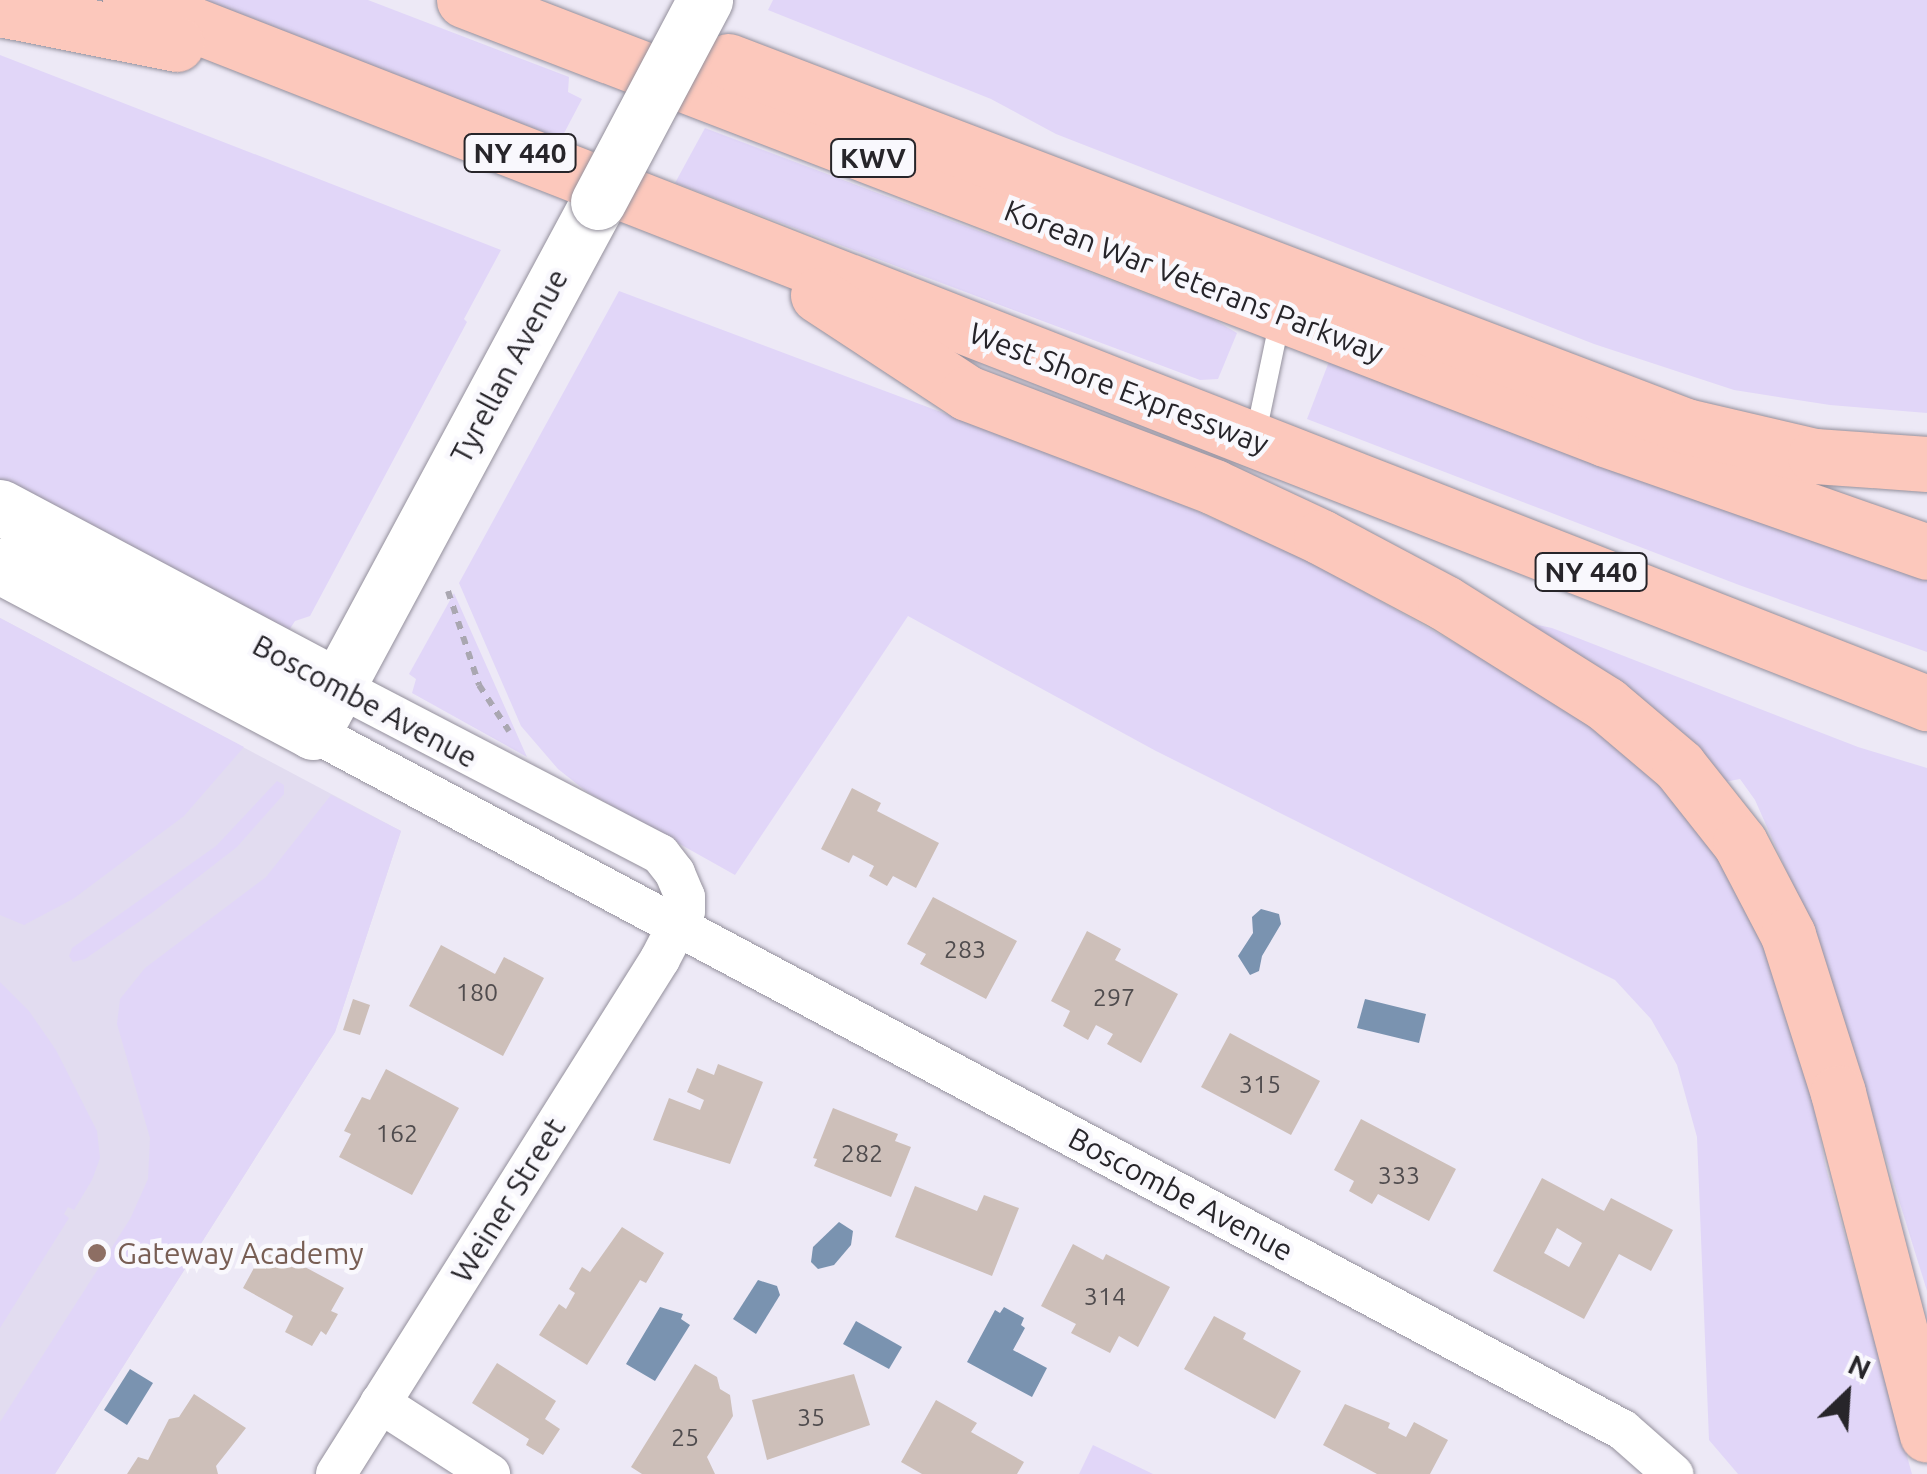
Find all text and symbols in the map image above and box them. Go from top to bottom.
road number: NY 440 [462,130,578,176]
road number: KWV [828,135,918,181]
street label: Korean War Veterans Parkway [999,192,1389,370]
street label: Tyrellan Avenue [443,263,575,469]
street label: West Shore Expressway [964,314,1274,462]
road number: NY 440 [1534,549,1648,595]
street label: Boscombe Avenue [247,627,483,775]
house number: 283 [944,934,986,964]
house number: 180 [456,977,498,1007]
house number: 297 [1093,982,1135,1012]
house number: 315 [1239,1069,1281,1099]
street label: Weiner Street [443,1111,573,1289]
house number: 162 [376,1118,418,1148]
street label: Boscombe Avenue [1063,1120,1299,1268]
house number: 282 [841,1138,883,1168]
house number: 333 [1378,1160,1420,1190]
place label: Gateway Academy [117,1235,364,1271]
marker: Gateway Academy [86,1242,108,1264]
house number: 314 [1084,1281,1126,1311]
north arrow [1797,1344,1897,1444]
text: N [1844,1348,1876,1385]
house number: 35 [797,1402,825,1432]
house number: 25 [671,1422,699,1452]

